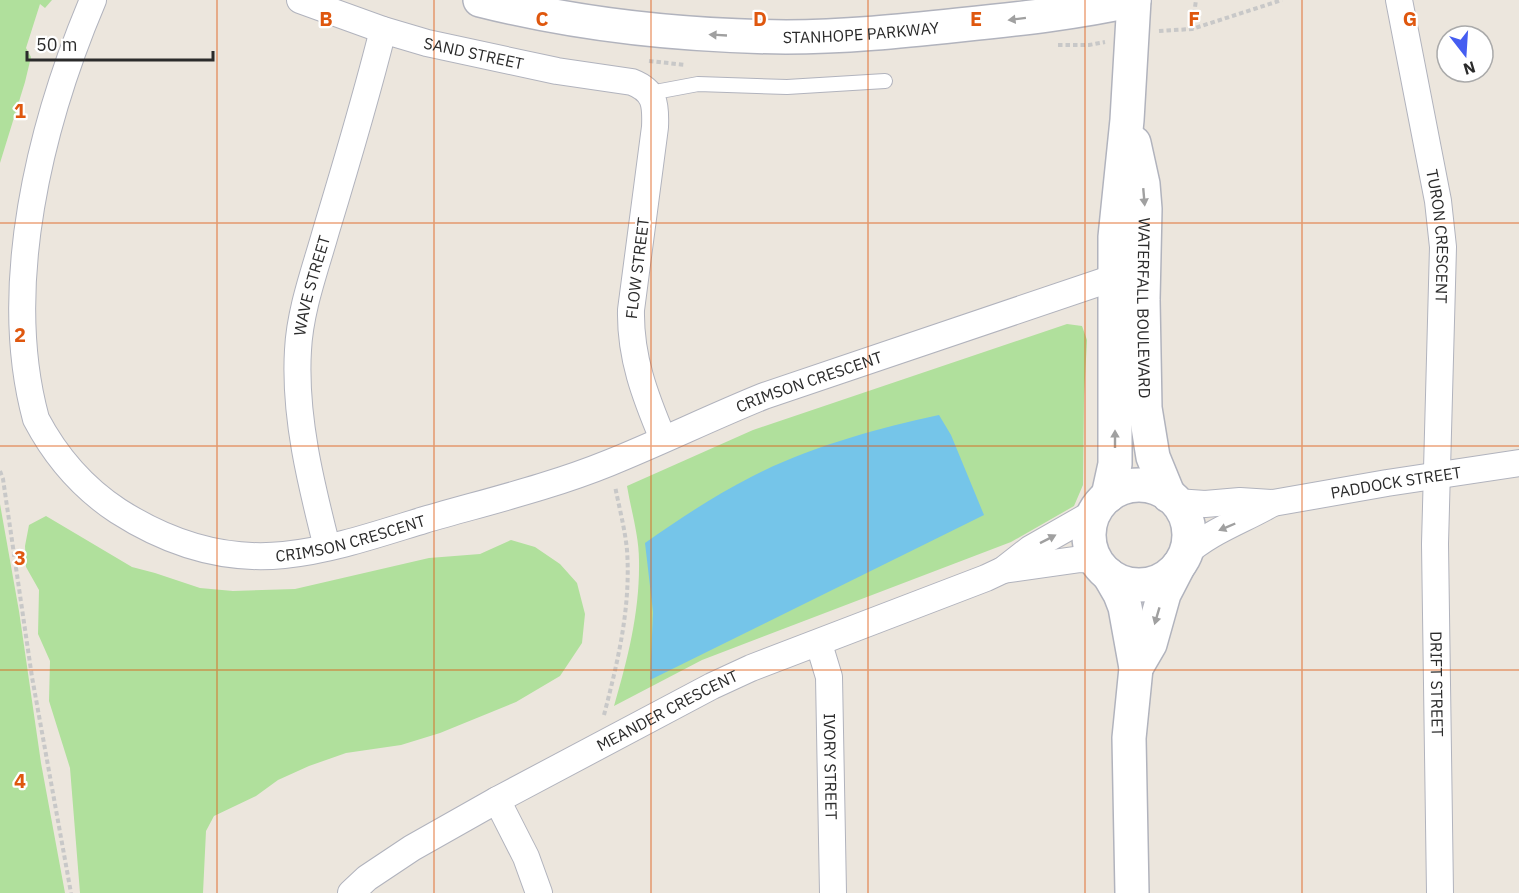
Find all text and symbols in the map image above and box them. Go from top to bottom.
text: B [319,5,333,32]
text: C [535,5,549,32]
text: D [753,5,767,32]
text: E [970,5,982,32]
text: F [1188,5,1200,32]
text: G [1403,5,1417,32]
one-way arrow [1008,14,1027,24]
street label: STANHOPE PARKWAY [783,17,941,47]
scale bar [27,24,213,62]
north arrow [1435,24,1495,84]
one-way arrow [709,30,728,39]
text: 50 m [36,33,78,56]
street label: SAND STREET [422,33,526,74]
text: N [1461,57,1478,80]
text: 1 [14,97,26,124]
street label: TURON CRESCENT [1422,167,1453,304]
one-way arrow [1139,188,1149,207]
street label: FLOW STREET [621,216,653,320]
street label: WATERFALL BOULEVARD [1133,217,1155,398]
street label: WAVE STREET [289,233,334,337]
text: 2 [14,321,26,348]
street label: CRIMSON CRESCENT [733,347,885,417]
one-way arrow [1110,429,1120,448]
street label: PADDOCK STREET [1329,462,1463,503]
street label: CRIMSON CRESCENT [275,510,428,566]
one-way arrow [1218,522,1235,531]
one-way arrow [1039,535,1057,545]
text: 3 [14,544,26,571]
one-way arrow [1152,607,1161,625]
street label: DRIFT STREET [1426,631,1448,737]
street label: MEANDER CRESCENT [593,665,741,755]
street label: IVORY STREET [820,713,842,820]
text: 4 [14,767,26,794]

